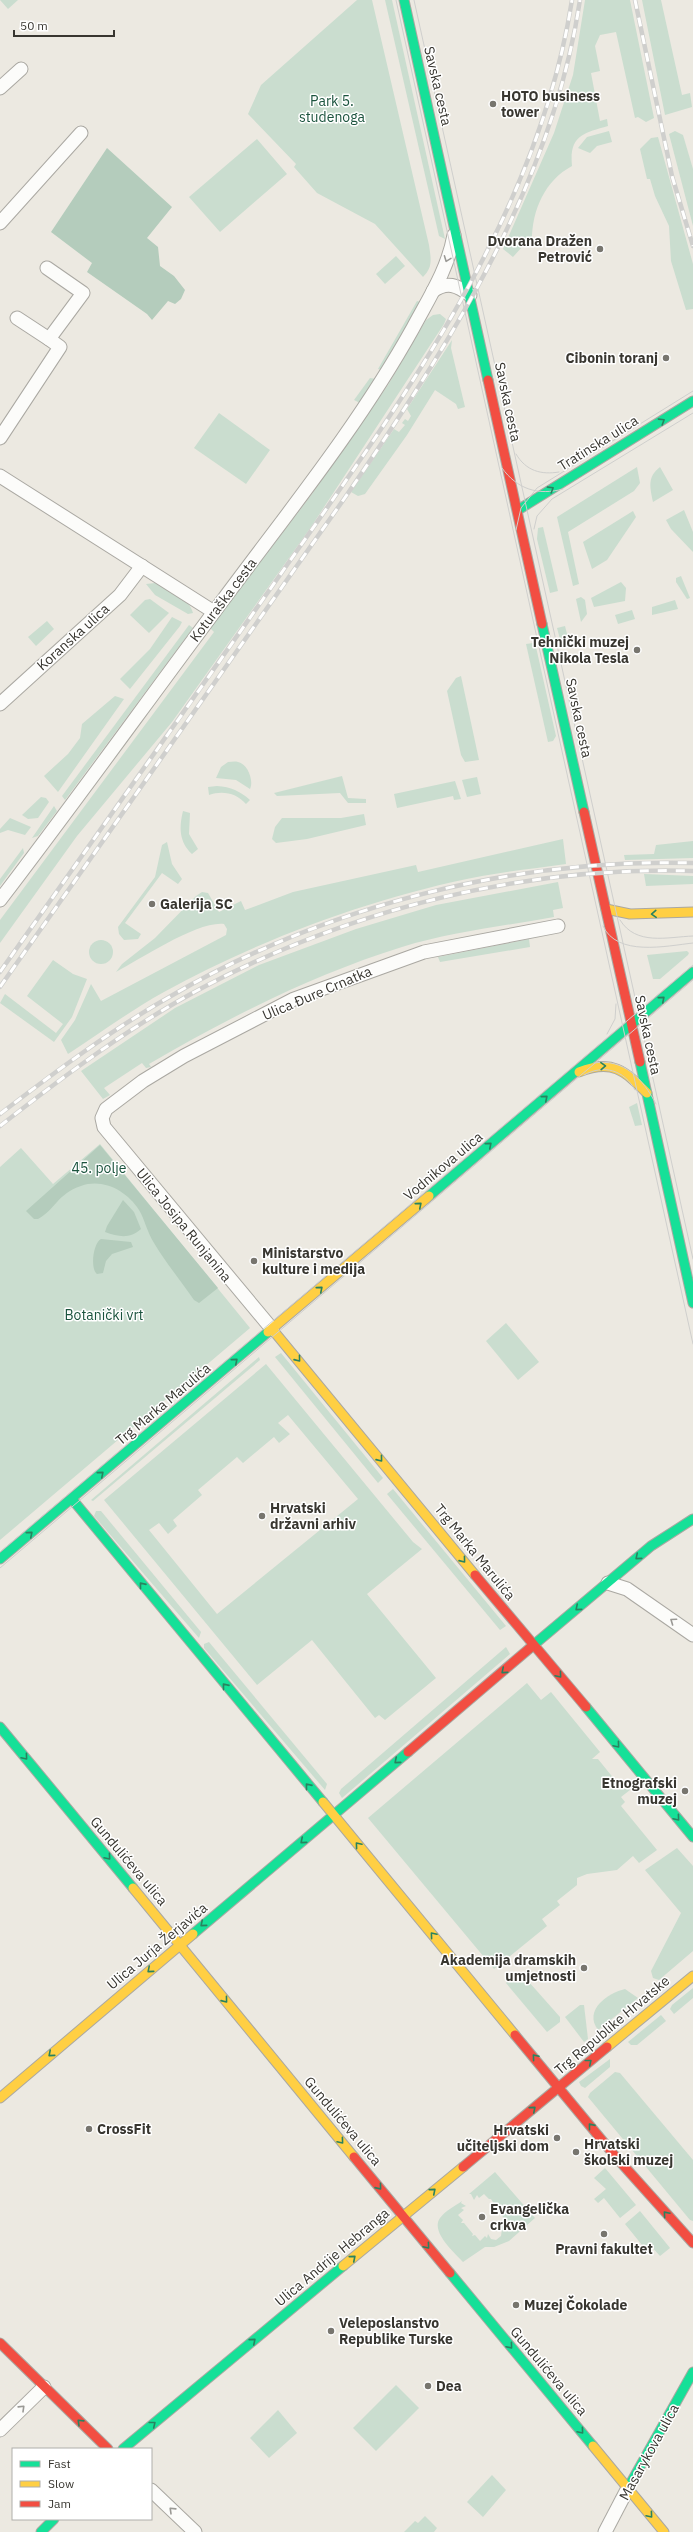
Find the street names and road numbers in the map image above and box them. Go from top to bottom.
street label: Savska cesta [420,44,456,128]
street label: Savska cesta [491,360,525,444]
street label: Tratinska ulica [555,411,642,475]
street label: Koturaška cesta [186,554,261,646]
street label: Koranska ulica [33,599,113,674]
street label: Savska cesta [562,676,596,760]
street label: Ulica Đure Crnatka [260,962,375,1024]
street label: Savska cesta [631,993,665,1077]
street label: Vodnikova ulica [400,1127,487,1204]
street label: Ulica Josipa Runjanina [132,1164,236,1286]
street label: Trg Marka Marulića [112,1359,215,1449]
street label: Trg Marka Marulića [431,1500,520,1604]
street label: Gundulićeva ulica [86,1813,172,1910]
street label: Ulica Jurja Žerjavića [102,1898,211,1993]
street label: Trg Republike Hrvatske [551,1971,674,2078]
street label: Gundulićeva ulica [300,2073,386,2170]
street label: Ulica Andrije Hebranga [271,2204,393,2310]
street label: Gundulićeva ulica [506,2323,592,2420]
street label: Masarykova ulica [615,2400,683,2503]

